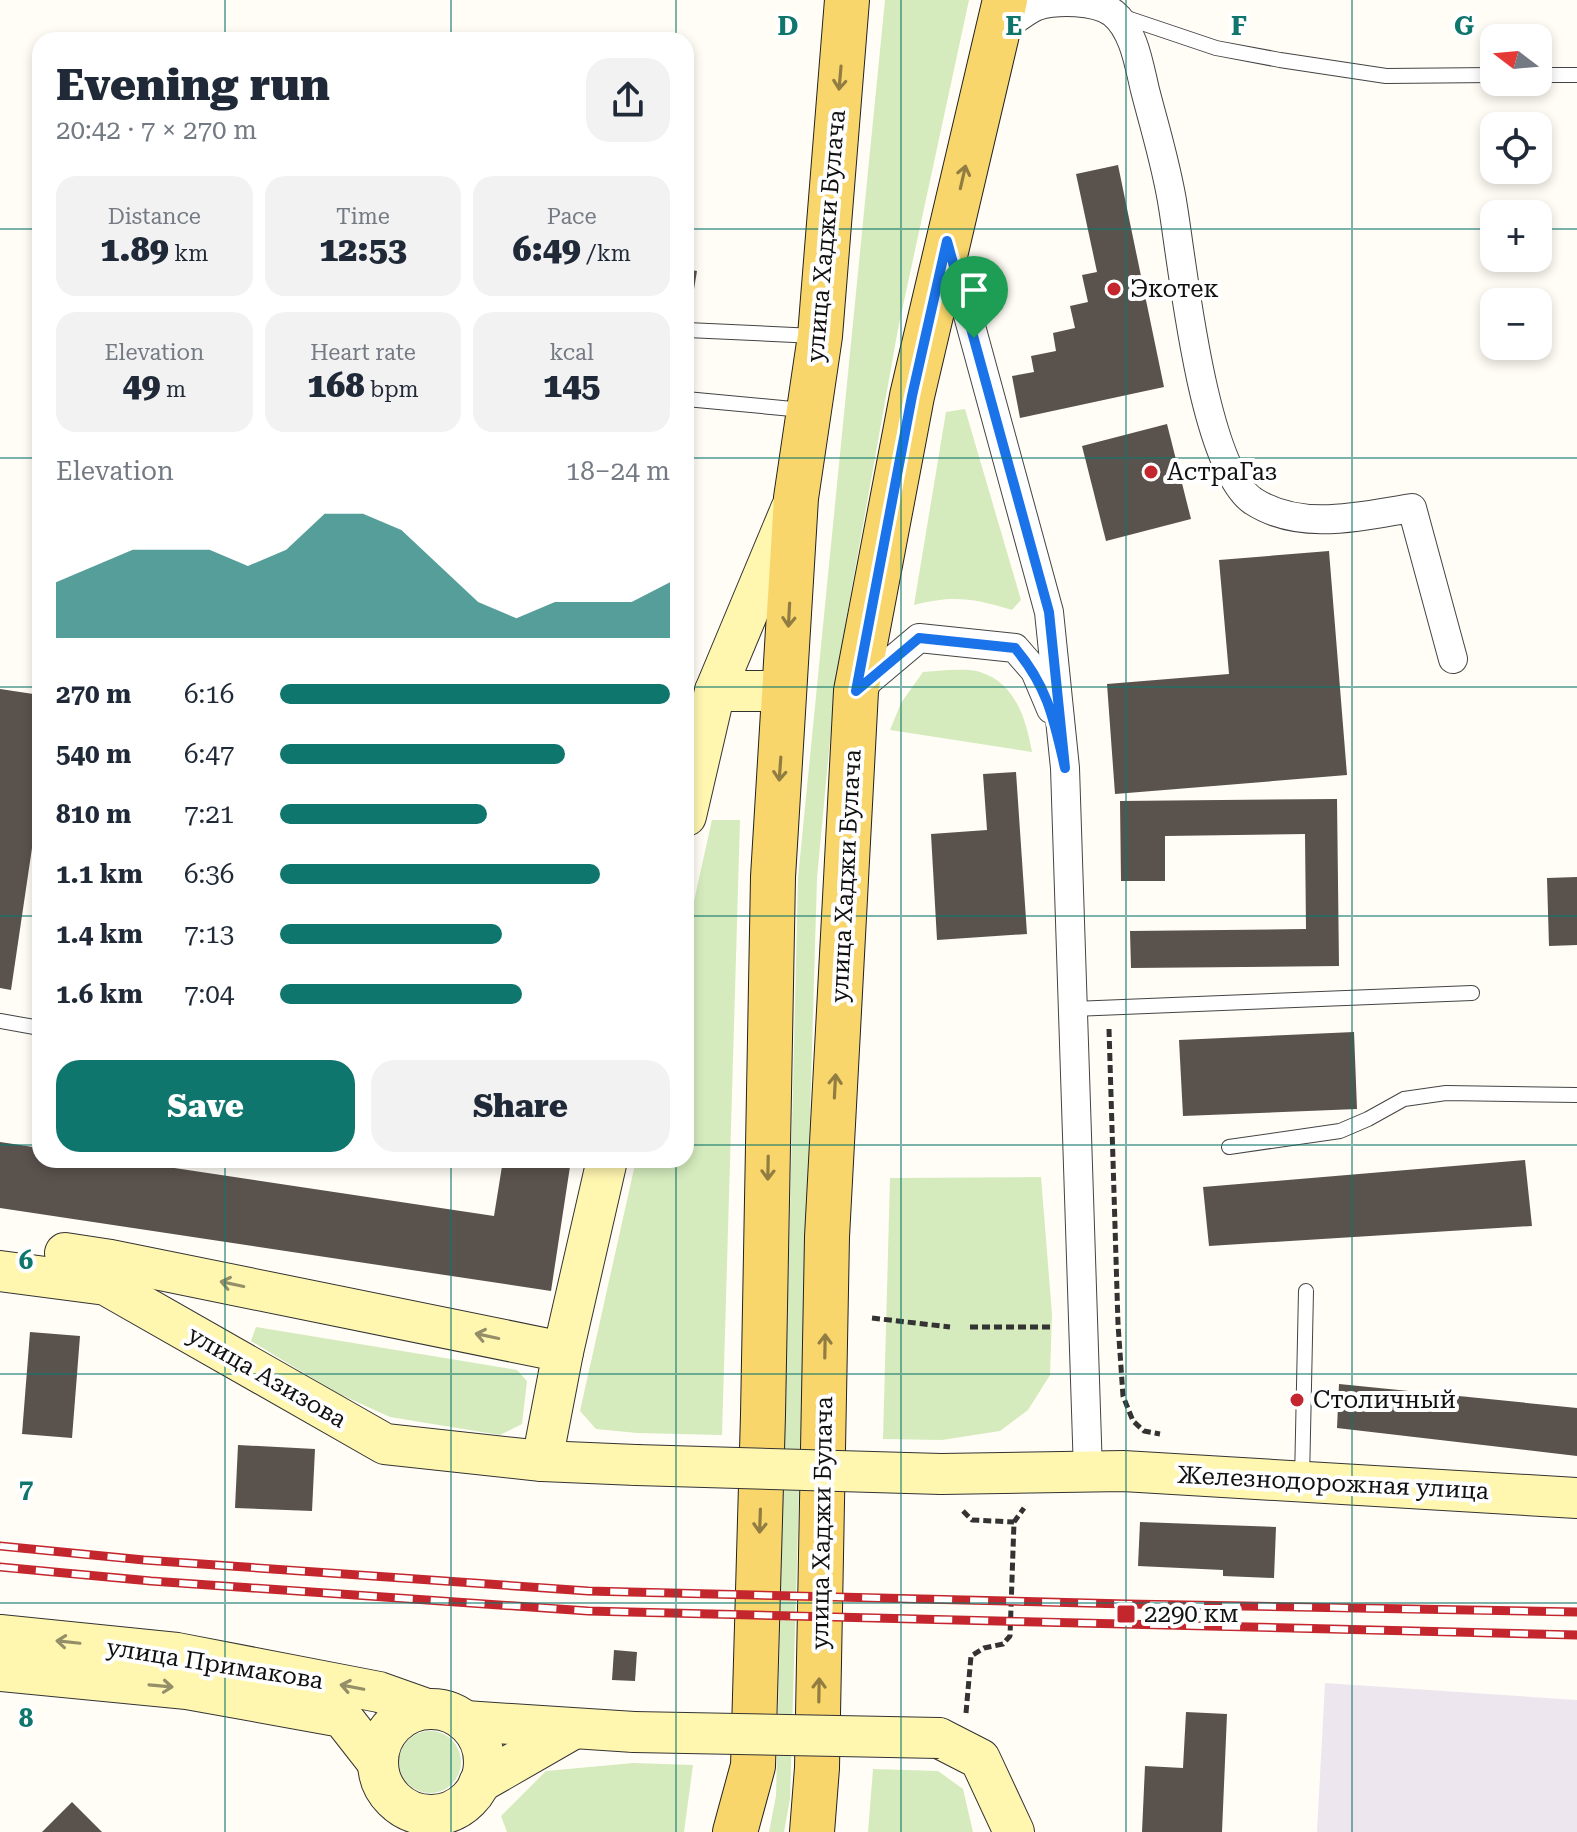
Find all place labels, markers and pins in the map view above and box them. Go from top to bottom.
pin [940,256,1008,338]
place label: Экотек [1130,275,1219,303]
marker: Экотек [1105,280,1123,298]
place label: АстраГаз [1167,458,1277,486]
marker: АстраГаз [1142,463,1160,481]
place label: Столичный [1313,1386,1456,1414]
marker: Столичный [1288,1391,1306,1409]
place label: 2290 км [1144,1600,1239,1628]
marker: 2290 км [1115,1603,1137,1625]

